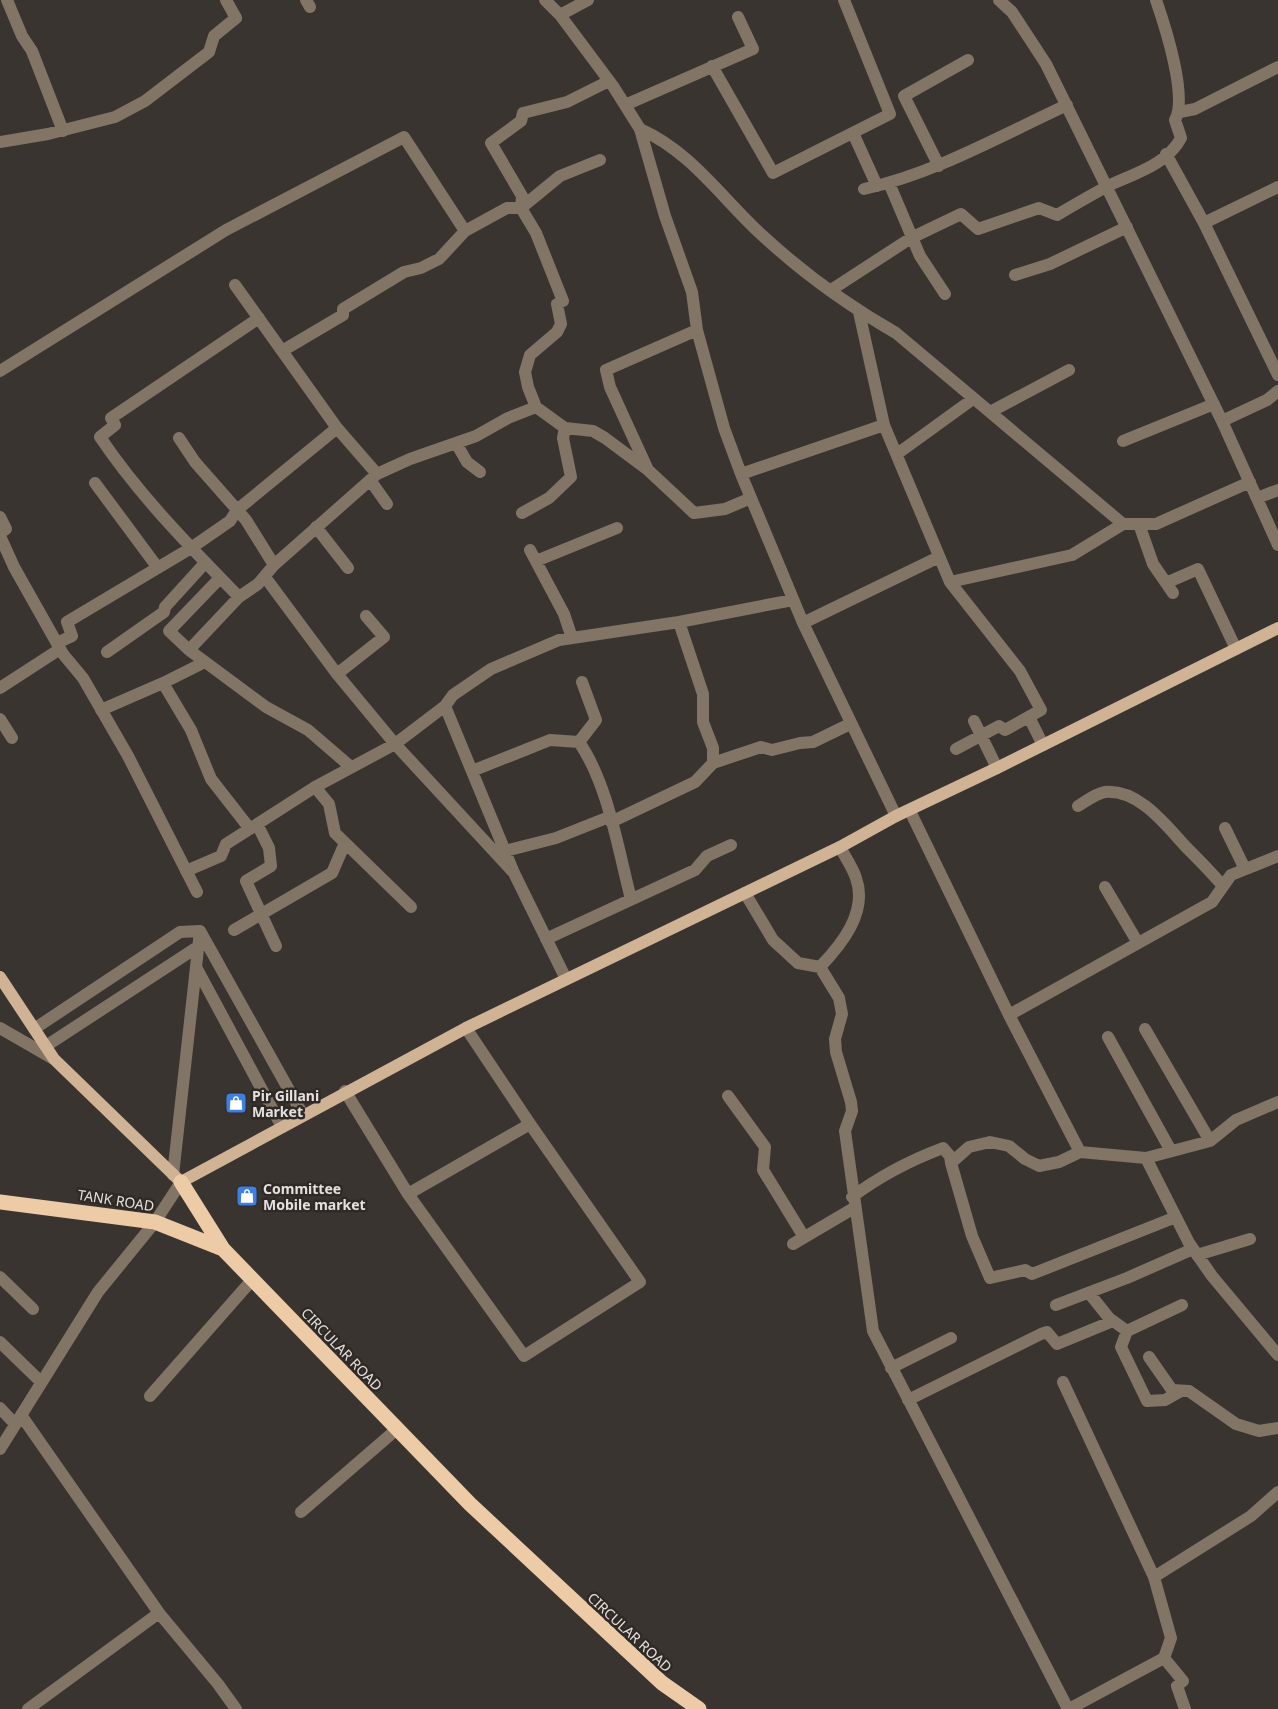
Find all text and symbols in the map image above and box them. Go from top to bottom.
place label: Pir Gillani Market [252,1086,319,1121]
shop icon: Pir Gillani Market [224,1091,248,1115]
place label: Committee Mobile market [263,1179,366,1214]
shop icon: Committee Mobile market [235,1184,259,1208]
street label: TANK ROAD [76,1185,156,1215]
street label: CIRCULAR ROAD [297,1303,387,1395]
street label: CIRCULAR ROAD [584,1588,676,1676]

